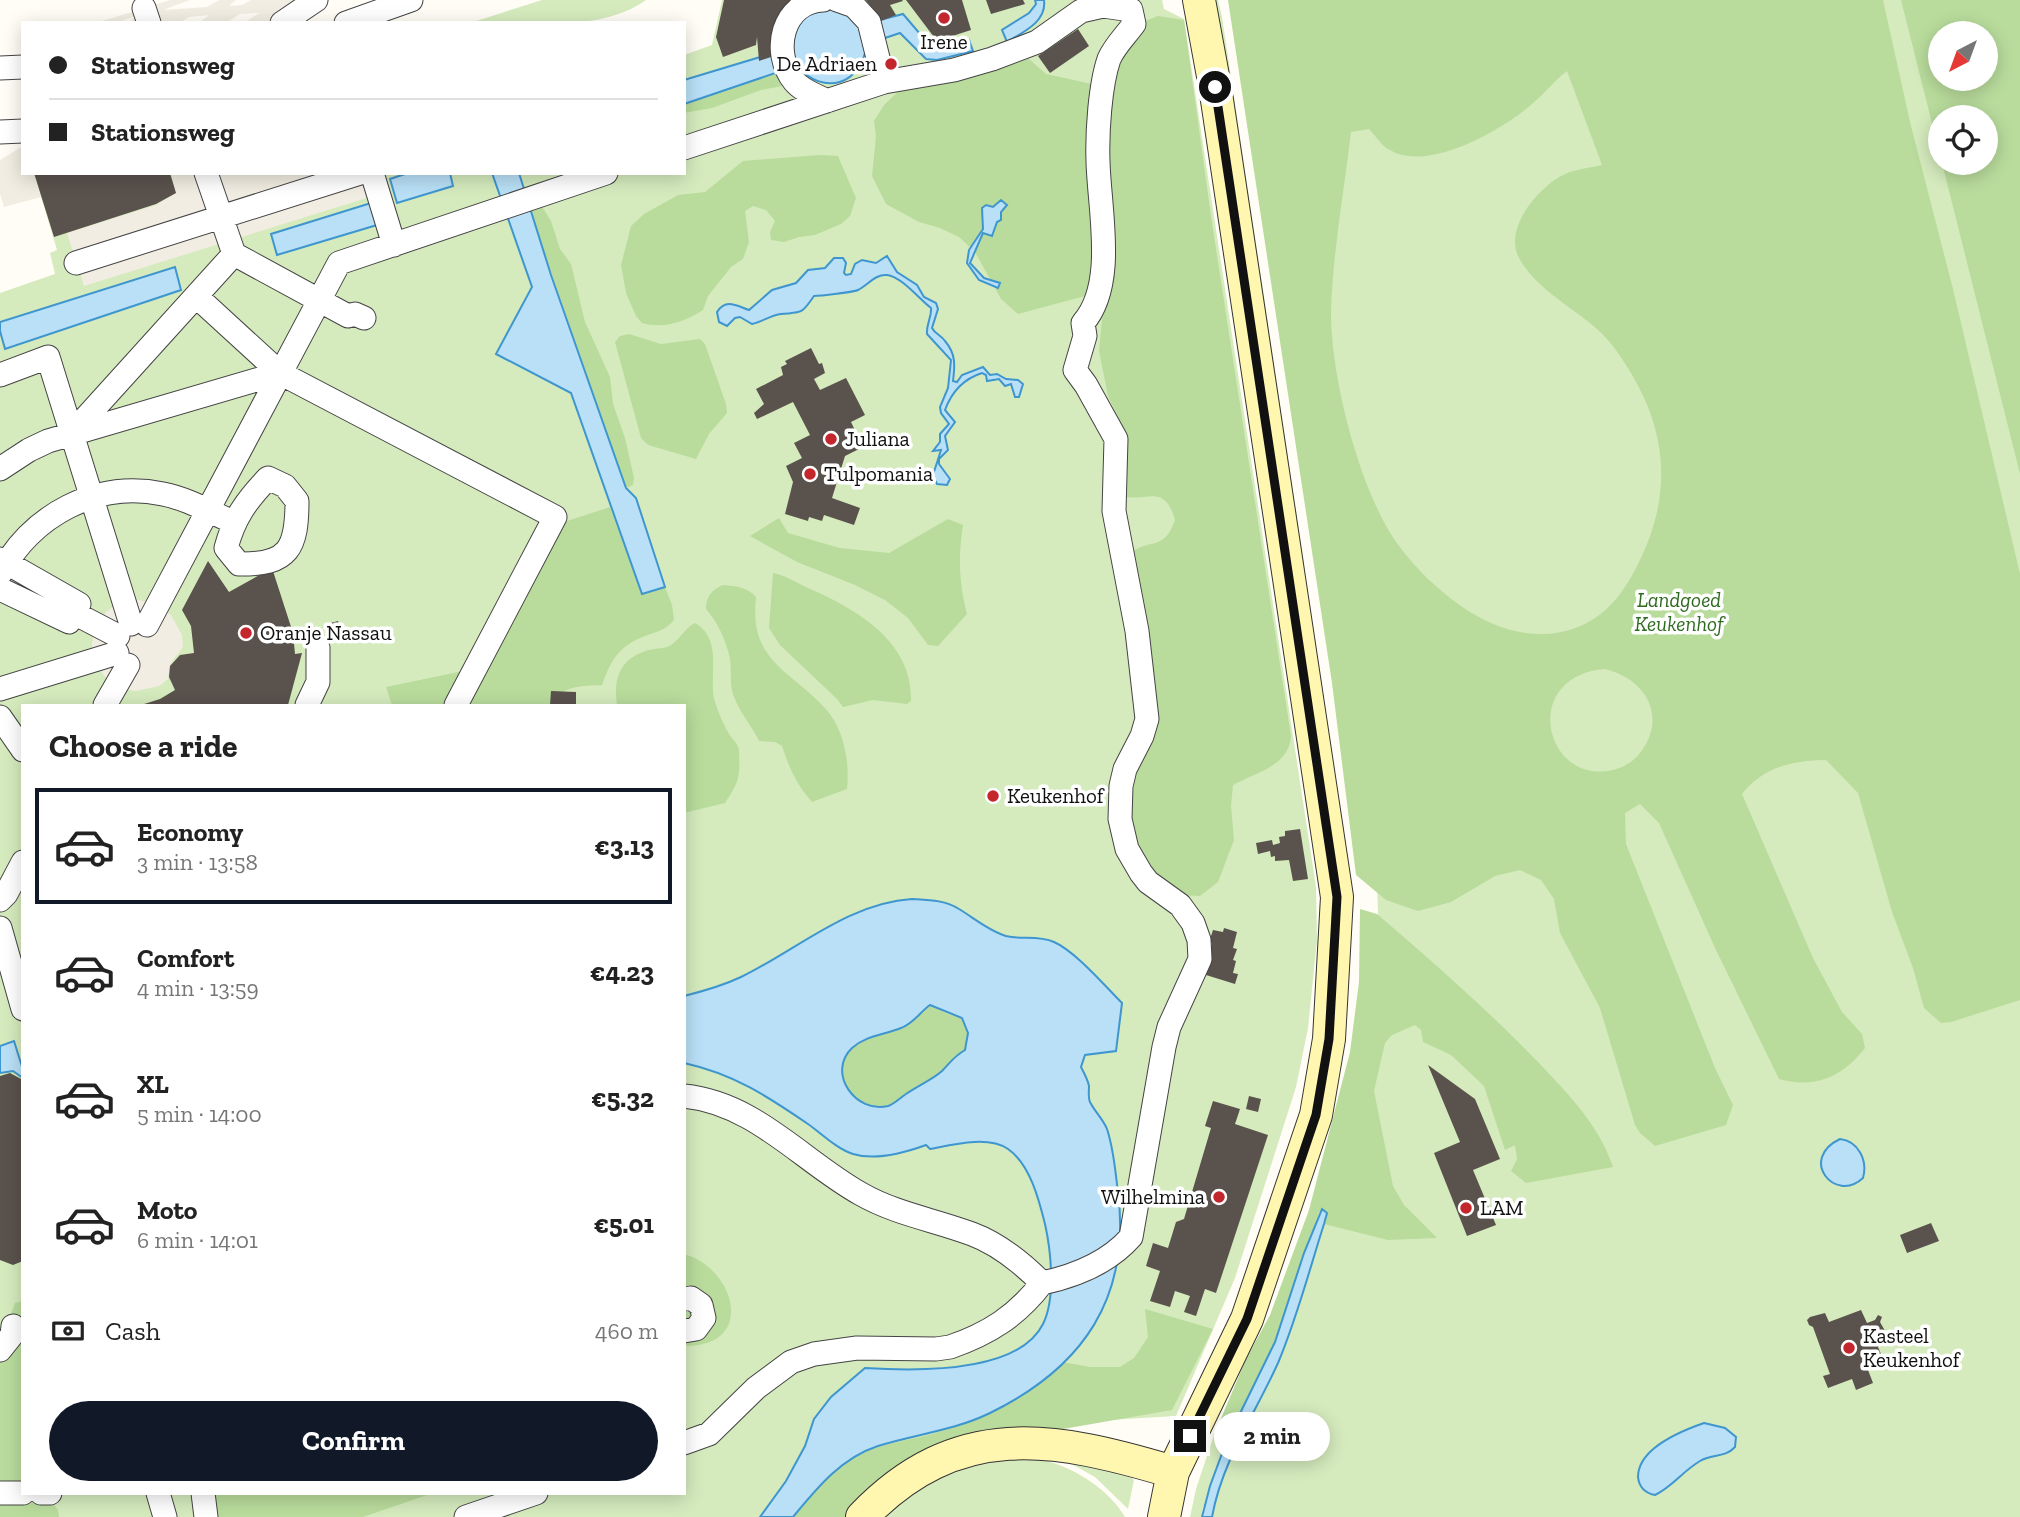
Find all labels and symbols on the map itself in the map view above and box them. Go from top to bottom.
marker: Irene [936,10,952,26]
north arrow [1928,21,1998,91]
place label: Irene [920,29,968,54]
place label: De Adriaen [777,51,877,76]
marker: De Adriaen [883,56,899,72]
route start [1199,71,1231,103]
place label: Juliana [845,426,910,451]
marker: Juliana [823,431,839,447]
place label: Tulpomania [824,461,933,486]
marker: Tulpomania [802,466,818,482]
park label: Landgoed Keukenhof [1634,587,1726,636]
place label: Oranje Nassau [260,620,392,646]
marker: Oranje Nassau [238,625,254,641]
place label: Keukenhof [1007,783,1105,808]
marker: Keukenhof [985,788,1001,804]
place label: Wilhelmina [1101,1184,1205,1209]
marker: Wilhelmina [1211,1189,1227,1205]
place label: LAM [1480,1195,1524,1220]
marker: LAM [1458,1200,1474,1216]
place label: Kasteel Keukenhof [1863,1323,1961,1372]
marker: Kasteel Keukenhof [1841,1340,1857,1356]
callout: 2 min [1214,1412,1330,1460]
route end [1174,1420,1206,1452]

